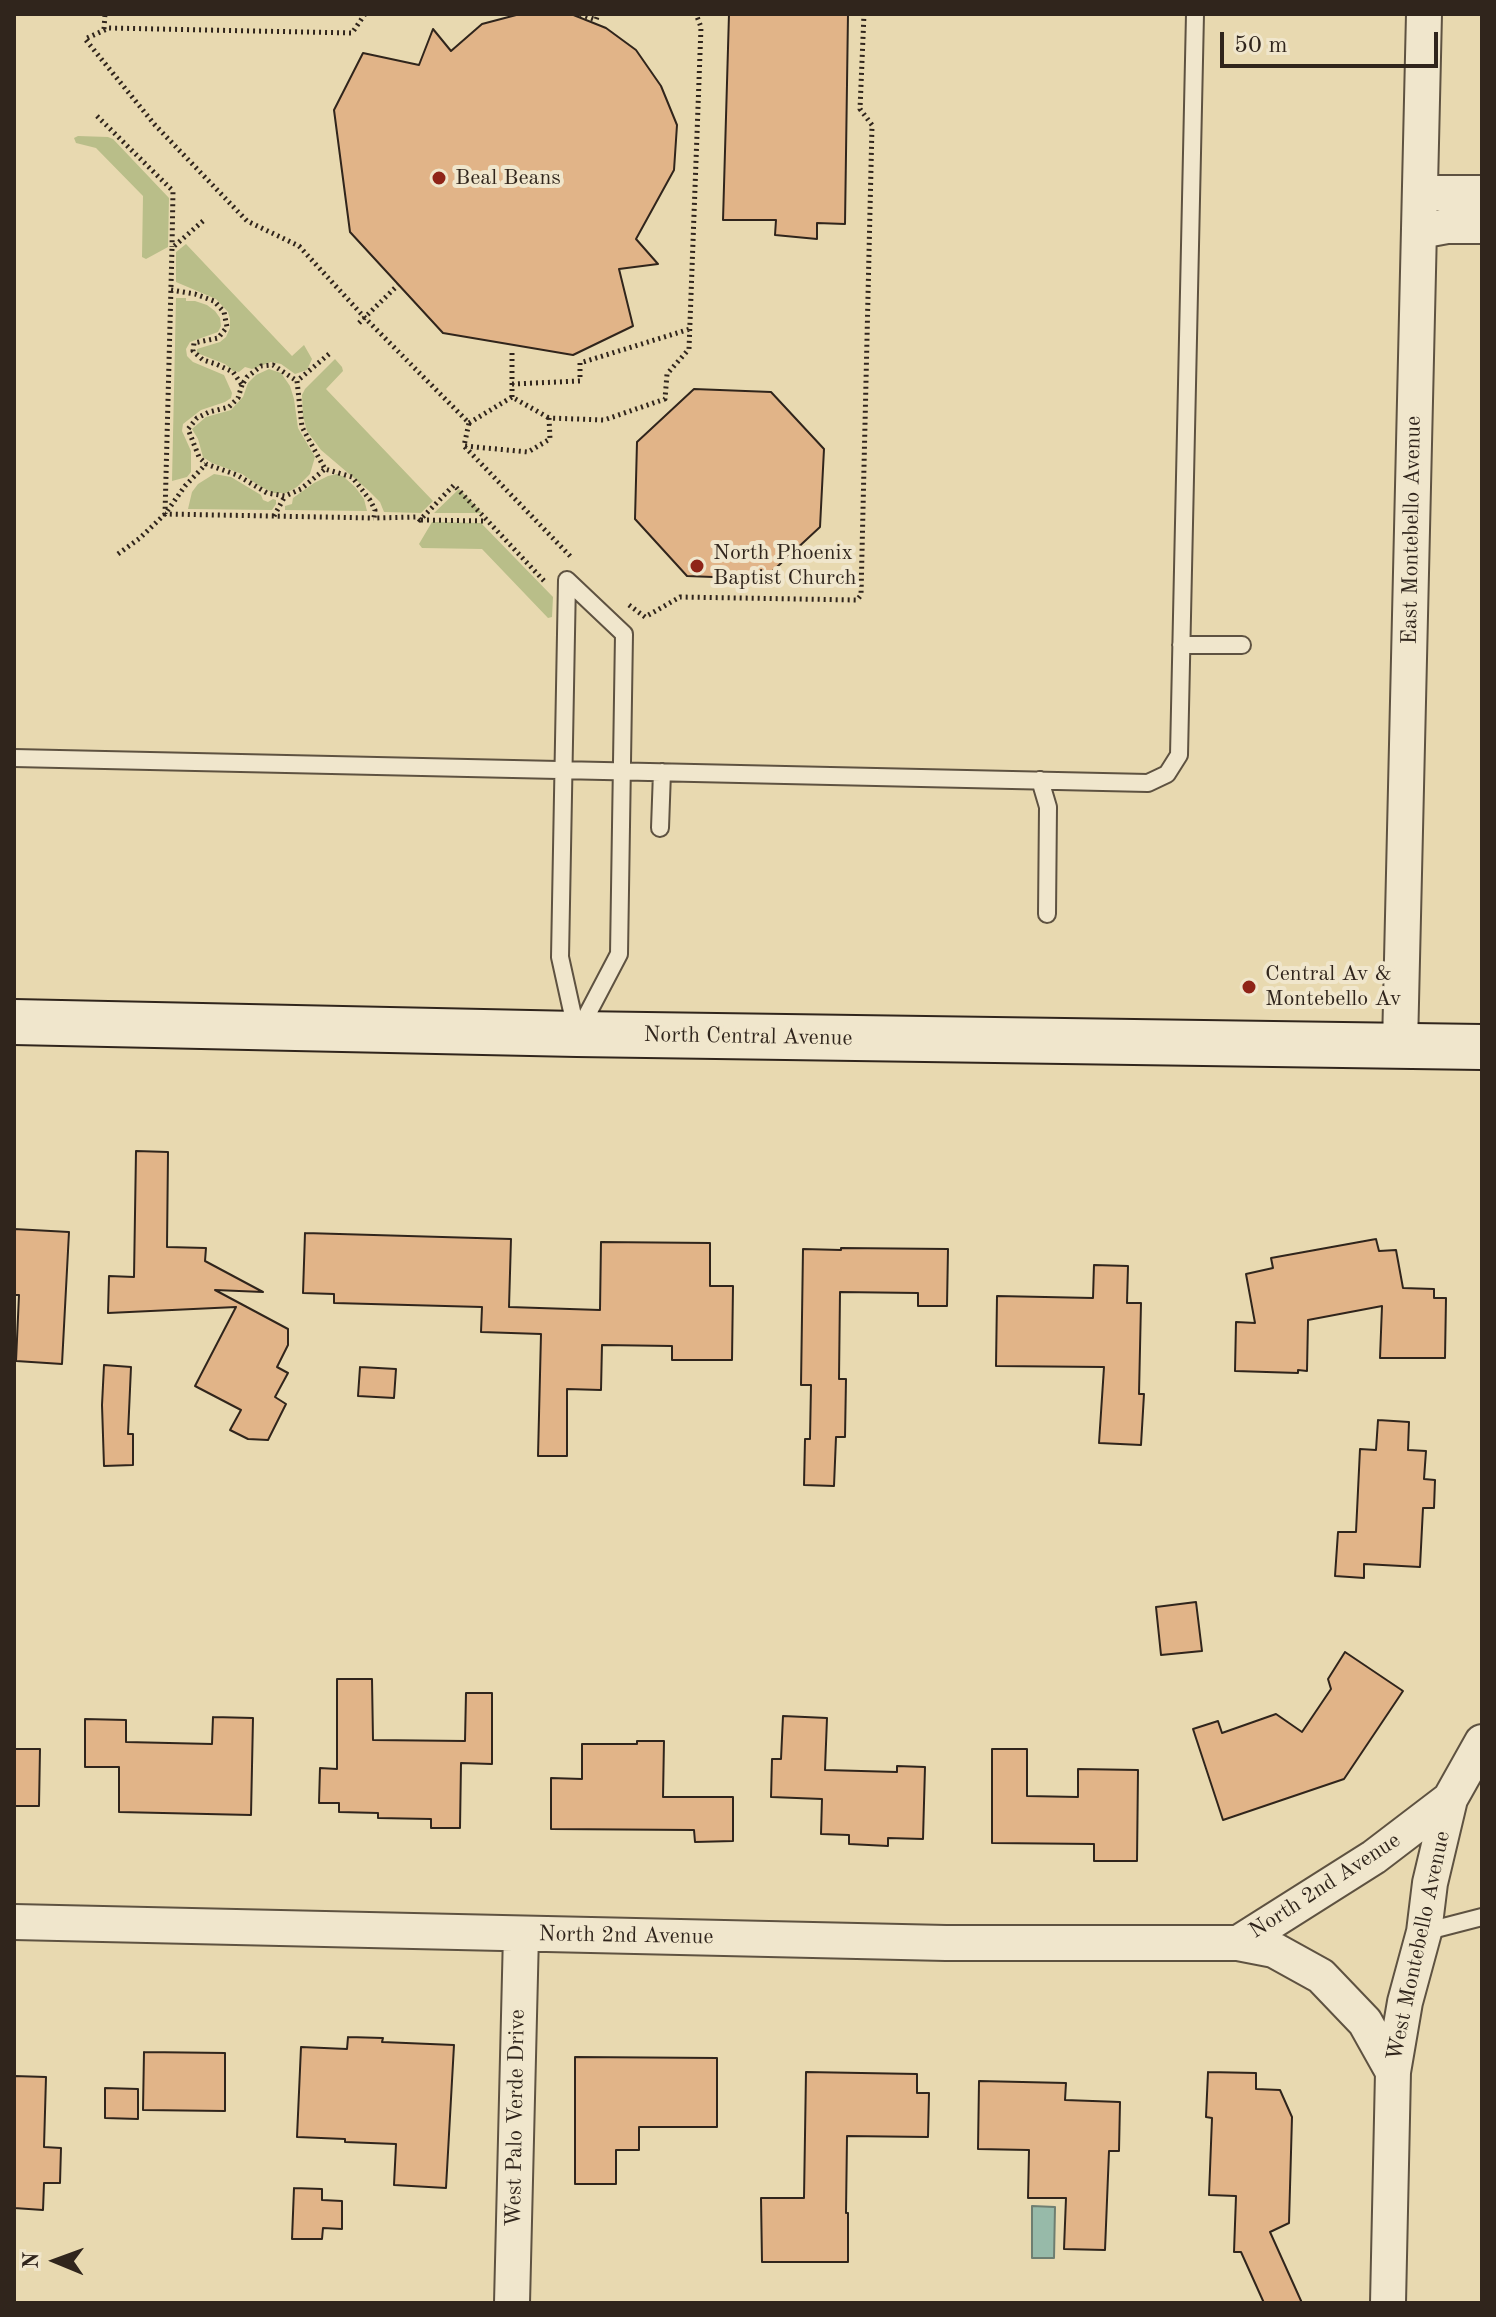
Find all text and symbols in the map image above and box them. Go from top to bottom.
scale bar [1224,16,1442,66]
text: 50 m [1234,34,1288,58]
place label: Beal Beans [455,165,561,191]
marker: Beal Beans [430,169,448,187]
street label: East Montebello Avenue [1397,415,1427,645]
place label: North Phoenix Baptist Church [713,540,857,592]
marker: North Phoenix Baptist Church [688,557,706,575]
place label: Central Av & Montebello Av [1265,961,1401,1012]
marker: Central Av & Montebello Av [1240,978,1258,996]
street label: North Central Avenue [643,1022,853,1052]
street label: North 2nd Avenue [1244,1827,1406,1945]
street label: West Montebello Avenue [1382,1829,1456,2063]
street label: North 2nd Avenue [538,1921,714,1951]
street label: West Palo Verde Drive [501,2009,531,2227]
north arrow [16,2221,96,2301]
text: N [21,2252,43,2269]

